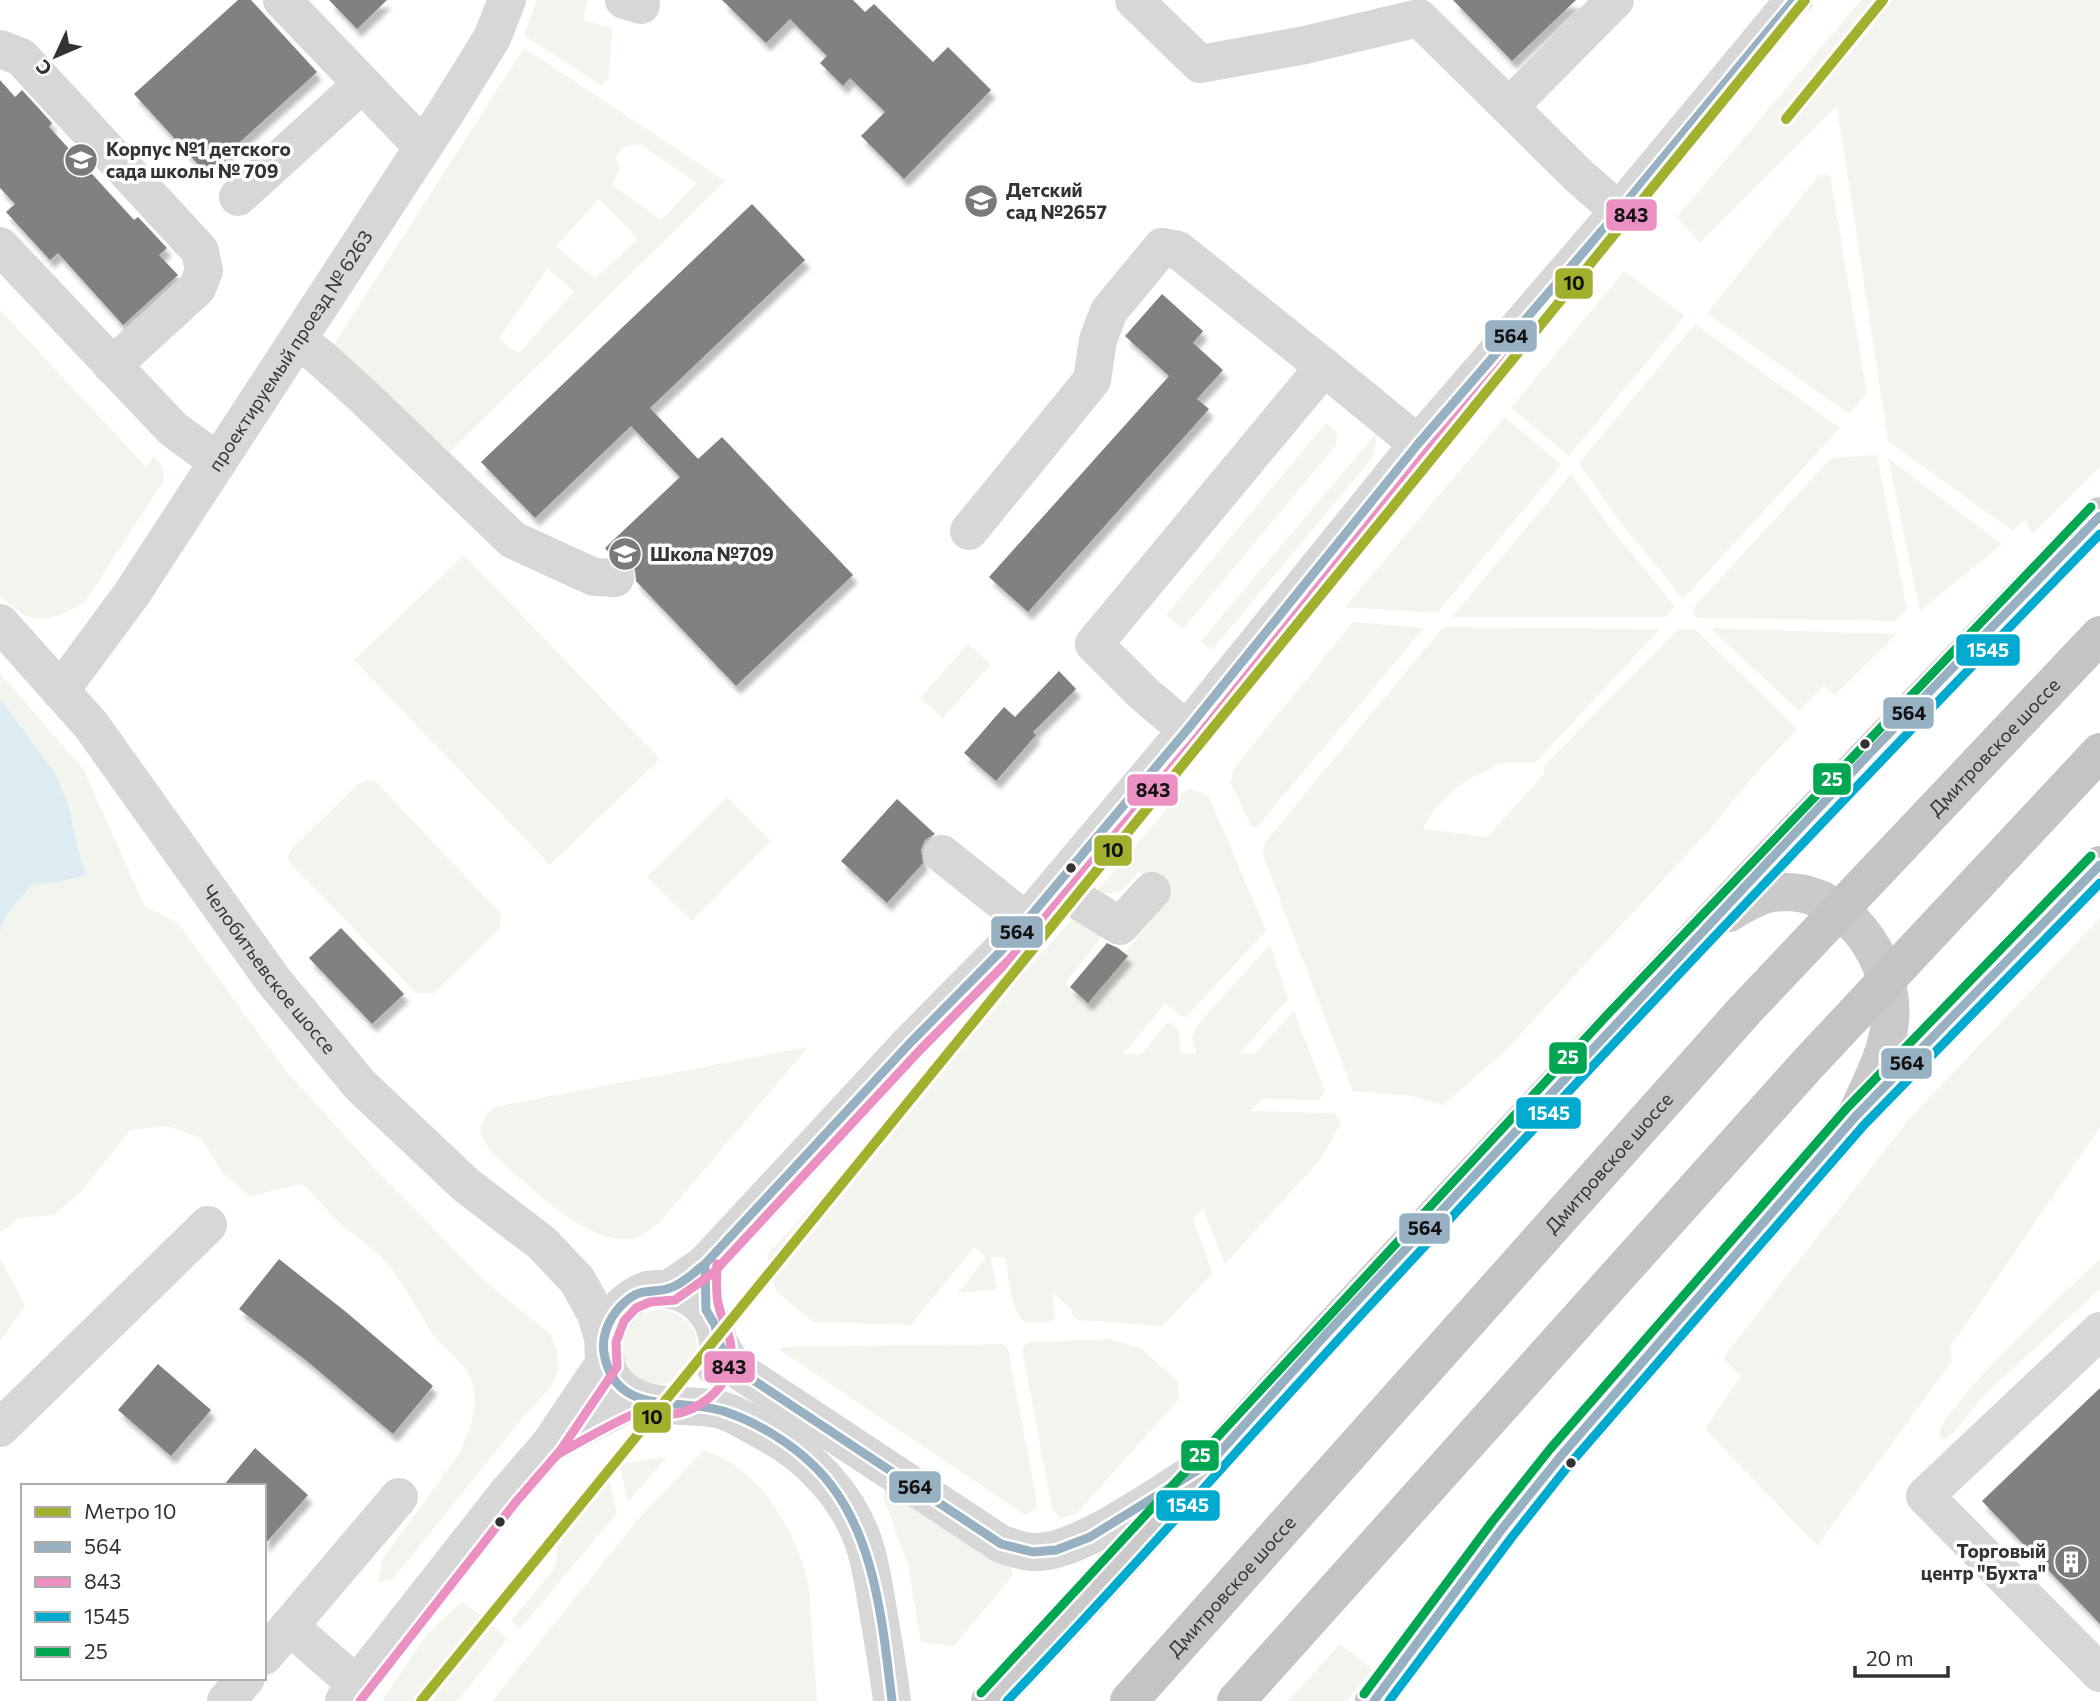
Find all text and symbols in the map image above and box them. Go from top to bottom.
north arrow [21,21,91,91]
text: С [31,55,56,81]
place label: Корпус №1 детского сада школы № 709 [106,137,291,182]
school or university icon: Корпус №1 детского сада школы № 709 [62,141,100,179]
place label: Детский сад №2657 [1006,178,1107,223]
school or university icon: Детский сад №2657 [962,182,1000,220]
line badge: 843 [1605,198,1658,232]
text: 843 [1614,203,1648,226]
street label: проектируемый проезд № 6263 [203,226,377,475]
line badge: 10 [1554,267,1594,300]
text: 10 [1563,271,1585,294]
line badge: 564 [1484,319,1538,353]
text: 564 [1494,324,1529,347]
school or university icon: Школа №709 [606,535,644,573]
place label: Школа №709 [650,542,774,565]
line badge: 1545 [1955,633,2021,667]
text: 1545 [1967,638,2009,661]
street label: Дмитровское шоссе [1923,673,2064,820]
line badge: 564 [1882,696,1935,730]
text: 564 [1892,701,1927,724]
unlabelled marker [1858,737,1872,751]
line badge: 25 [1812,762,1852,796]
text: 25 [1821,767,1843,790]
line badge: 843 [1126,773,1179,807]
text: 843 [1136,778,1170,801]
line badge: 10 [1093,834,1133,867]
text: 10 [1102,838,1124,861]
unlabelled marker [1064,861,1078,875]
street label: Челобитьевское шоссе [198,880,341,1058]
line badge: 564 [990,915,1044,949]
text: 564 [1000,920,1035,943]
line badge: 25 [1548,1041,1588,1075]
text: 25 [1557,1045,1579,1068]
line badge: 564 [1880,1047,1933,1080]
text: 564 [1890,1051,1925,1074]
street label: Дмитровское шоссе [1540,1087,1677,1238]
line badge: 1545 [1515,1096,1582,1130]
text: 1545 [1528,1101,1570,1124]
line badge: 564 [1398,1212,1451,1245]
text: 564 [1408,1216,1443,1239]
line badge: 843 [703,1350,756,1384]
text: 843 [712,1355,746,1378]
line badge: 10 [632,1401,672,1434]
text: 10 [641,1405,663,1428]
line badge: 25 [1180,1439,1220,1472]
text: 25 [1189,1443,1211,1466]
unlabelled marker [1564,1456,1578,1470]
line badge: 564 [888,1470,942,1504]
text: 564 [898,1475,933,1498]
legend [21,1484,266,1680]
line badge: 1545 [1155,1489,1221,1522]
text: 1545 [1167,1493,1209,1516]
text: Метро 10 [84,1498,177,1523]
street label: Дмитровское шоссе [1162,1511,1300,1661]
unlabelled marker [493,1515,507,1529]
text: 564 [84,1533,122,1558]
place label: Торговый центр "Бухта" [1921,1539,2046,1584]
building icon: Торговый центр "Бухта" [2052,1543,2090,1581]
text: 843 [84,1568,121,1593]
text: 1545 [84,1603,130,1628]
scale bar [1855,1634,1948,1678]
text: 25 [84,1638,108,1663]
text: 20 m [1866,1645,1914,1670]

